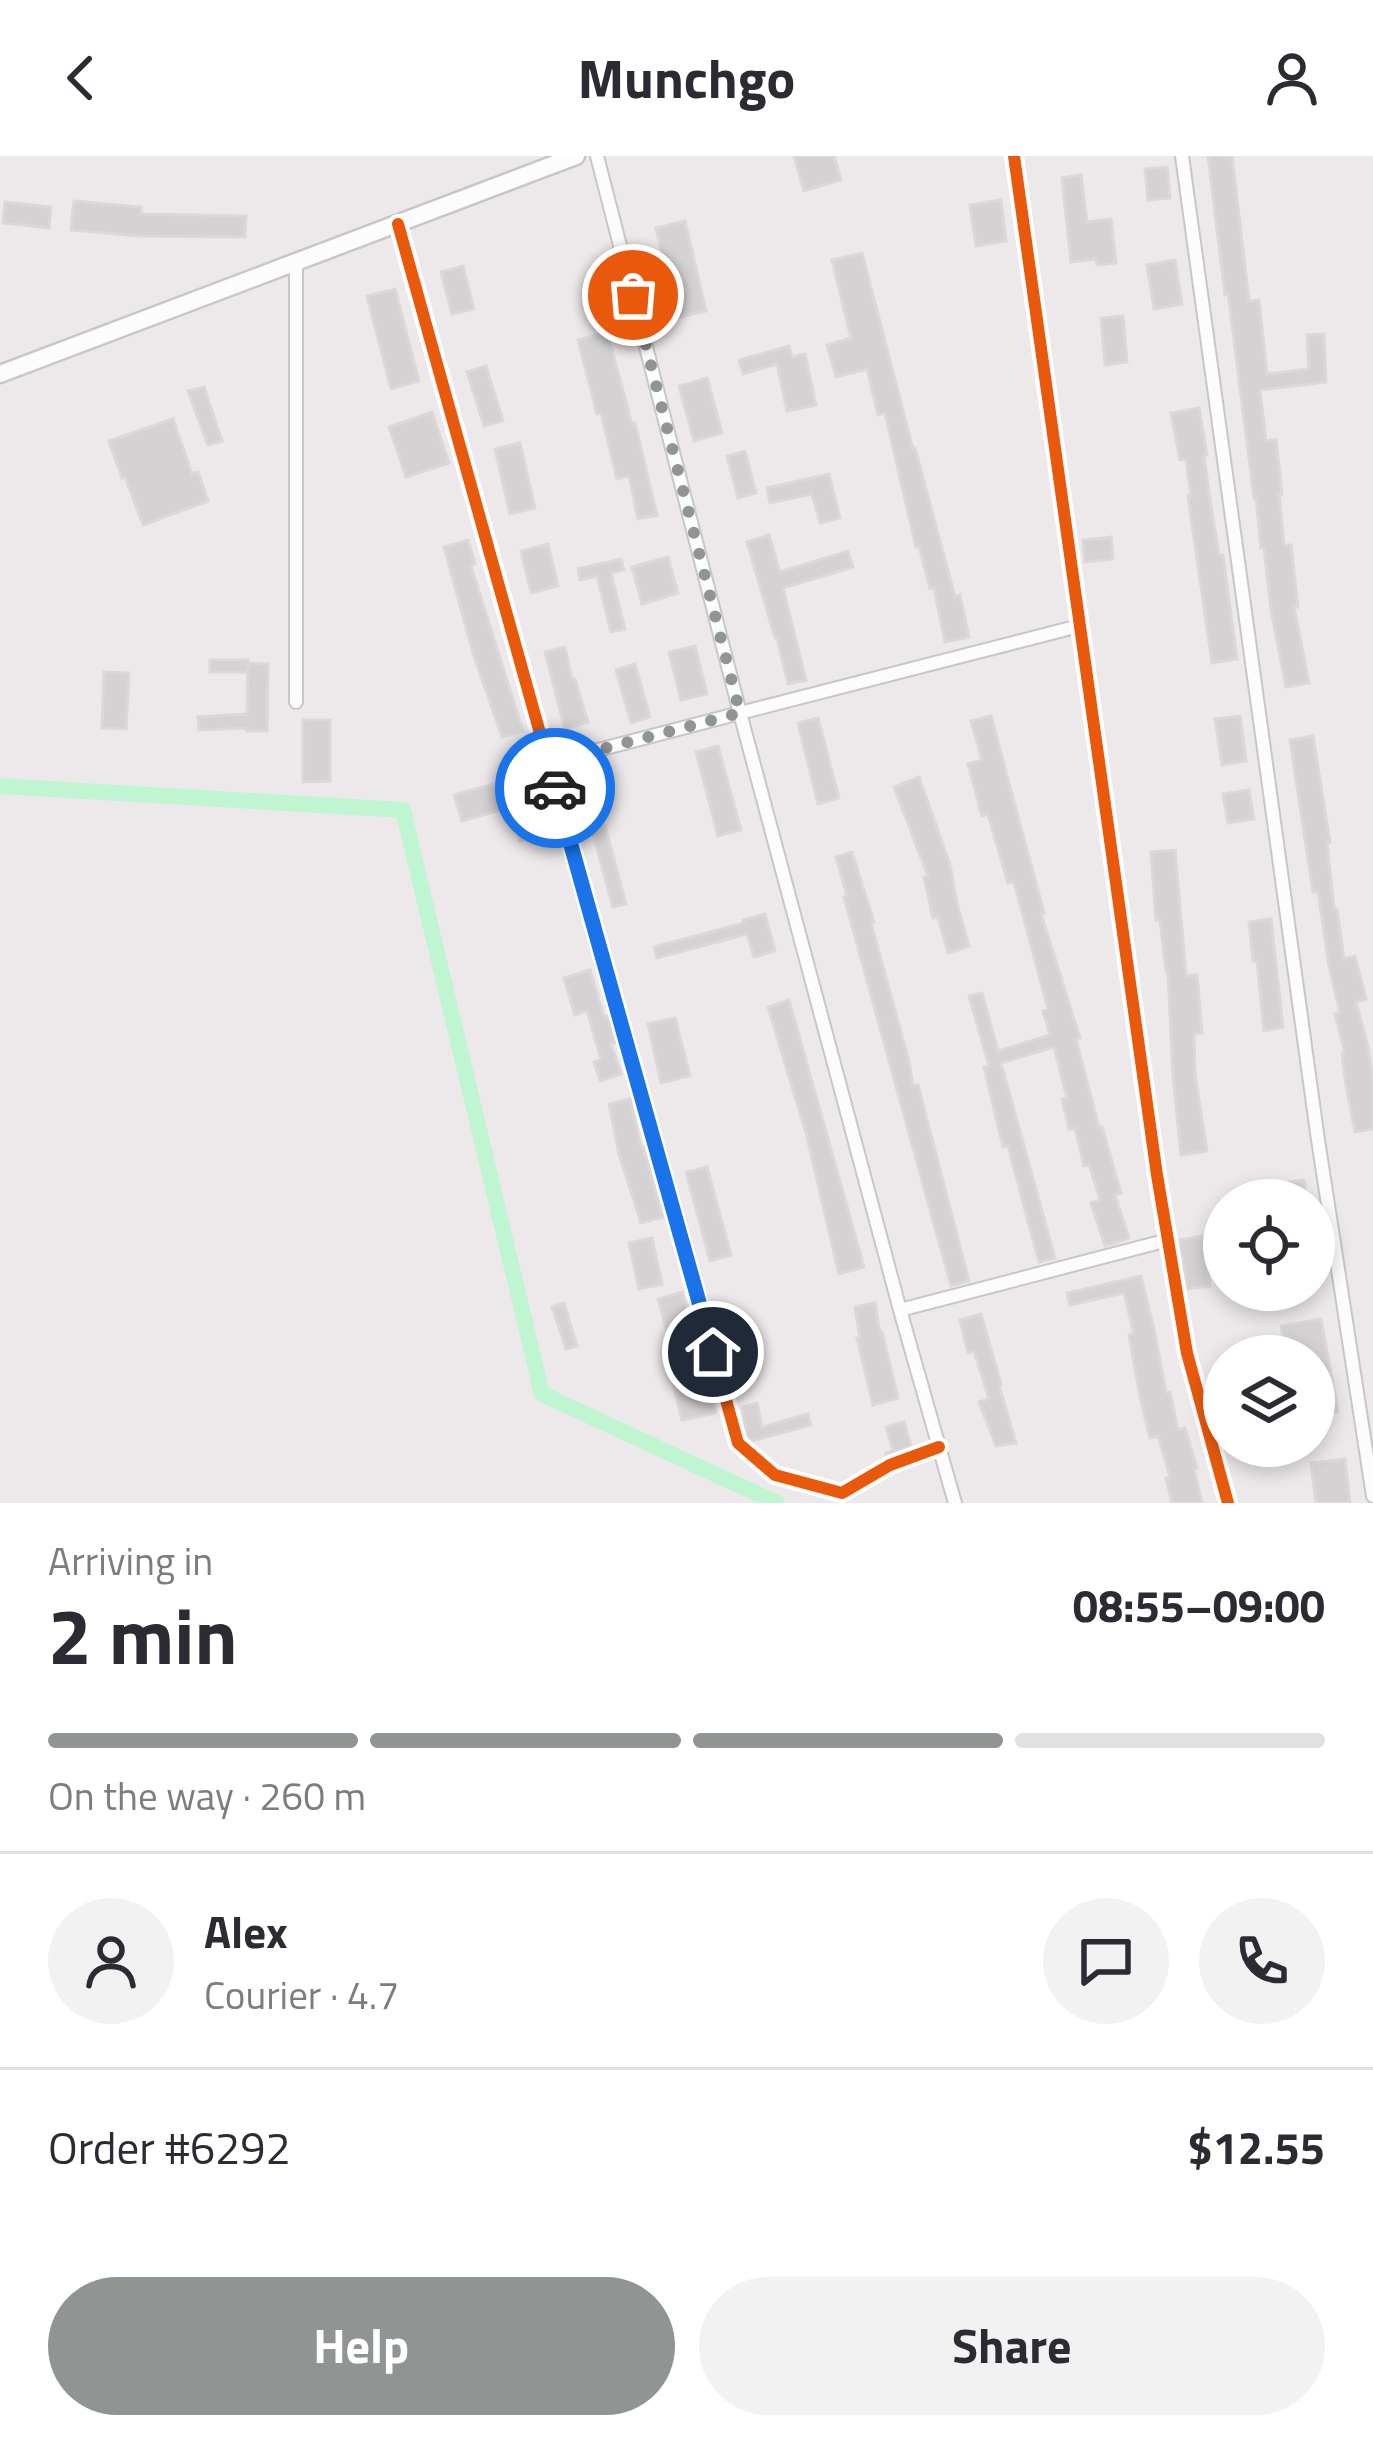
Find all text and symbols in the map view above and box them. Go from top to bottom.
text: Munchgo [578,37,795,119]
icon: back [48,45,114,111]
icon: person [1259,45,1325,111]
pin [582,244,684,346]
icon: bag [600,262,666,328]
courier [495,728,615,848]
icon: car [522,755,588,821]
map controls [1203,1179,1335,1467]
button: locate [1203,1179,1335,1311]
pin [662,1301,764,1403]
icon: home [680,1319,746,1385]
button: layers [1203,1335,1335,1467]
text: Arriving in [48,1531,213,1590]
text: 08:55–09:00 [1073,1571,1325,1639]
text: 2 min [48,1576,238,1694]
text: On the way · 260 m [48,1766,366,1825]
text: Alex [204,1897,288,1965]
button: person [48,1898,174,2024]
button: chat [1043,1898,1169,2024]
button: phone [1199,1898,1325,2024]
text: Courier · 4.7 [204,1965,399,2024]
text: Order #6292 [48,2113,291,2181]
text: $12.55 [1187,2113,1325,2181]
button: Help [48,2277,675,2415]
button: Share [699,2277,1325,2415]

